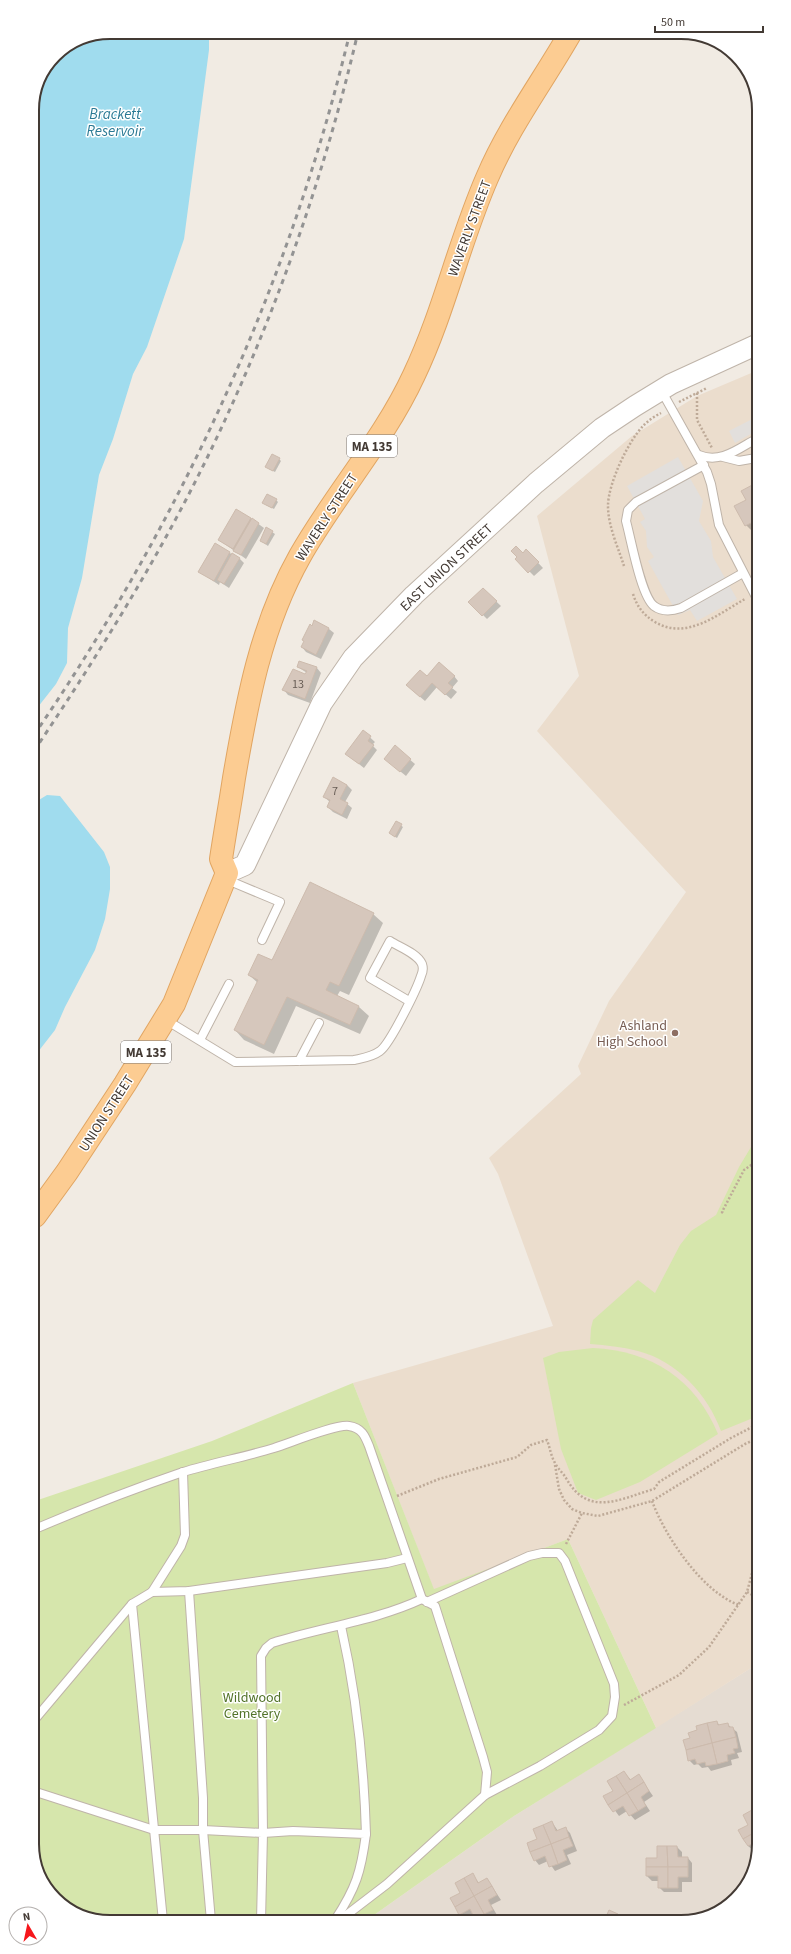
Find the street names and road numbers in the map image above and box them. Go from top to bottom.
street label: WAVERLY STREET [443,177,497,279]
road number: MA 135 [347,435,397,457]
street label: WAVERLY STREET [291,469,363,565]
street label: EAST UNION STREET [396,519,498,616]
road number: MA 135 [121,1041,171,1063]
street label: UNION STREET [75,1071,139,1156]

